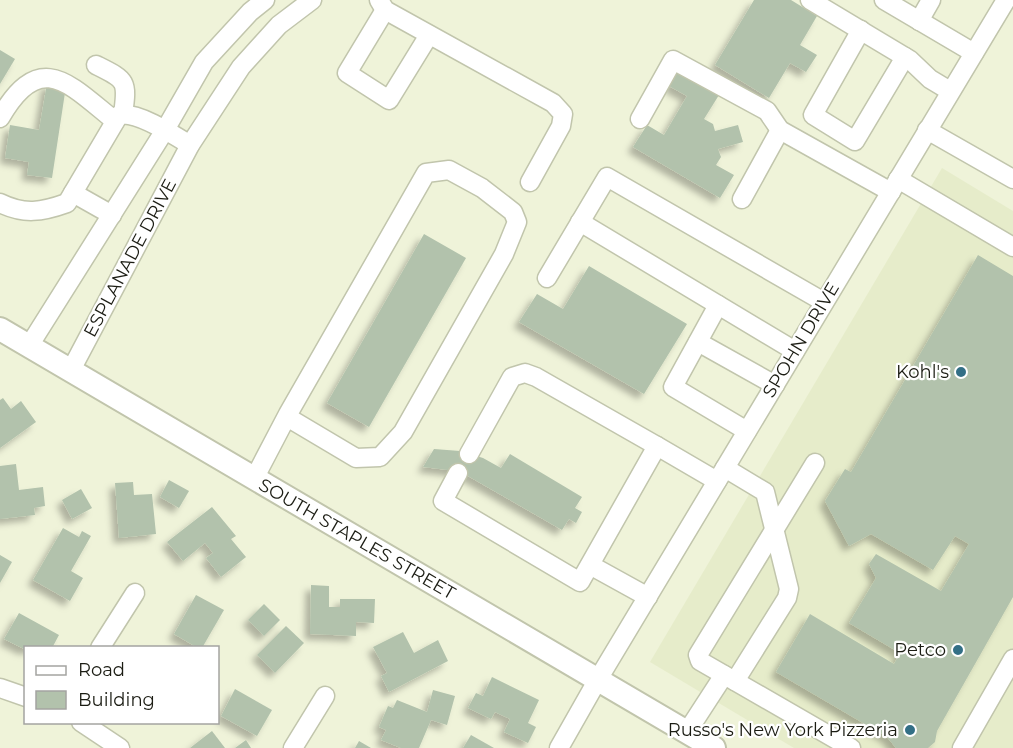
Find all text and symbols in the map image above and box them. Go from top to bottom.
street label: ESPLANADE DRIVE [79,175,181,341]
street label: SPOHN DRIVE [758,278,844,402]
place label: Kohl's [896,361,949,383]
marker: Kohl's [954,365,968,379]
street label: SOUTH STAPLES STREET [255,474,460,605]
place label: Petco [894,639,946,661]
marker: Petco [951,643,965,657]
legend [24,646,219,724]
text: Road [78,659,125,681]
text: Building [78,689,155,711]
place label: Russo's New York Pizzeria [668,719,898,741]
marker: Russo's New York Pizzeria [903,723,917,737]

